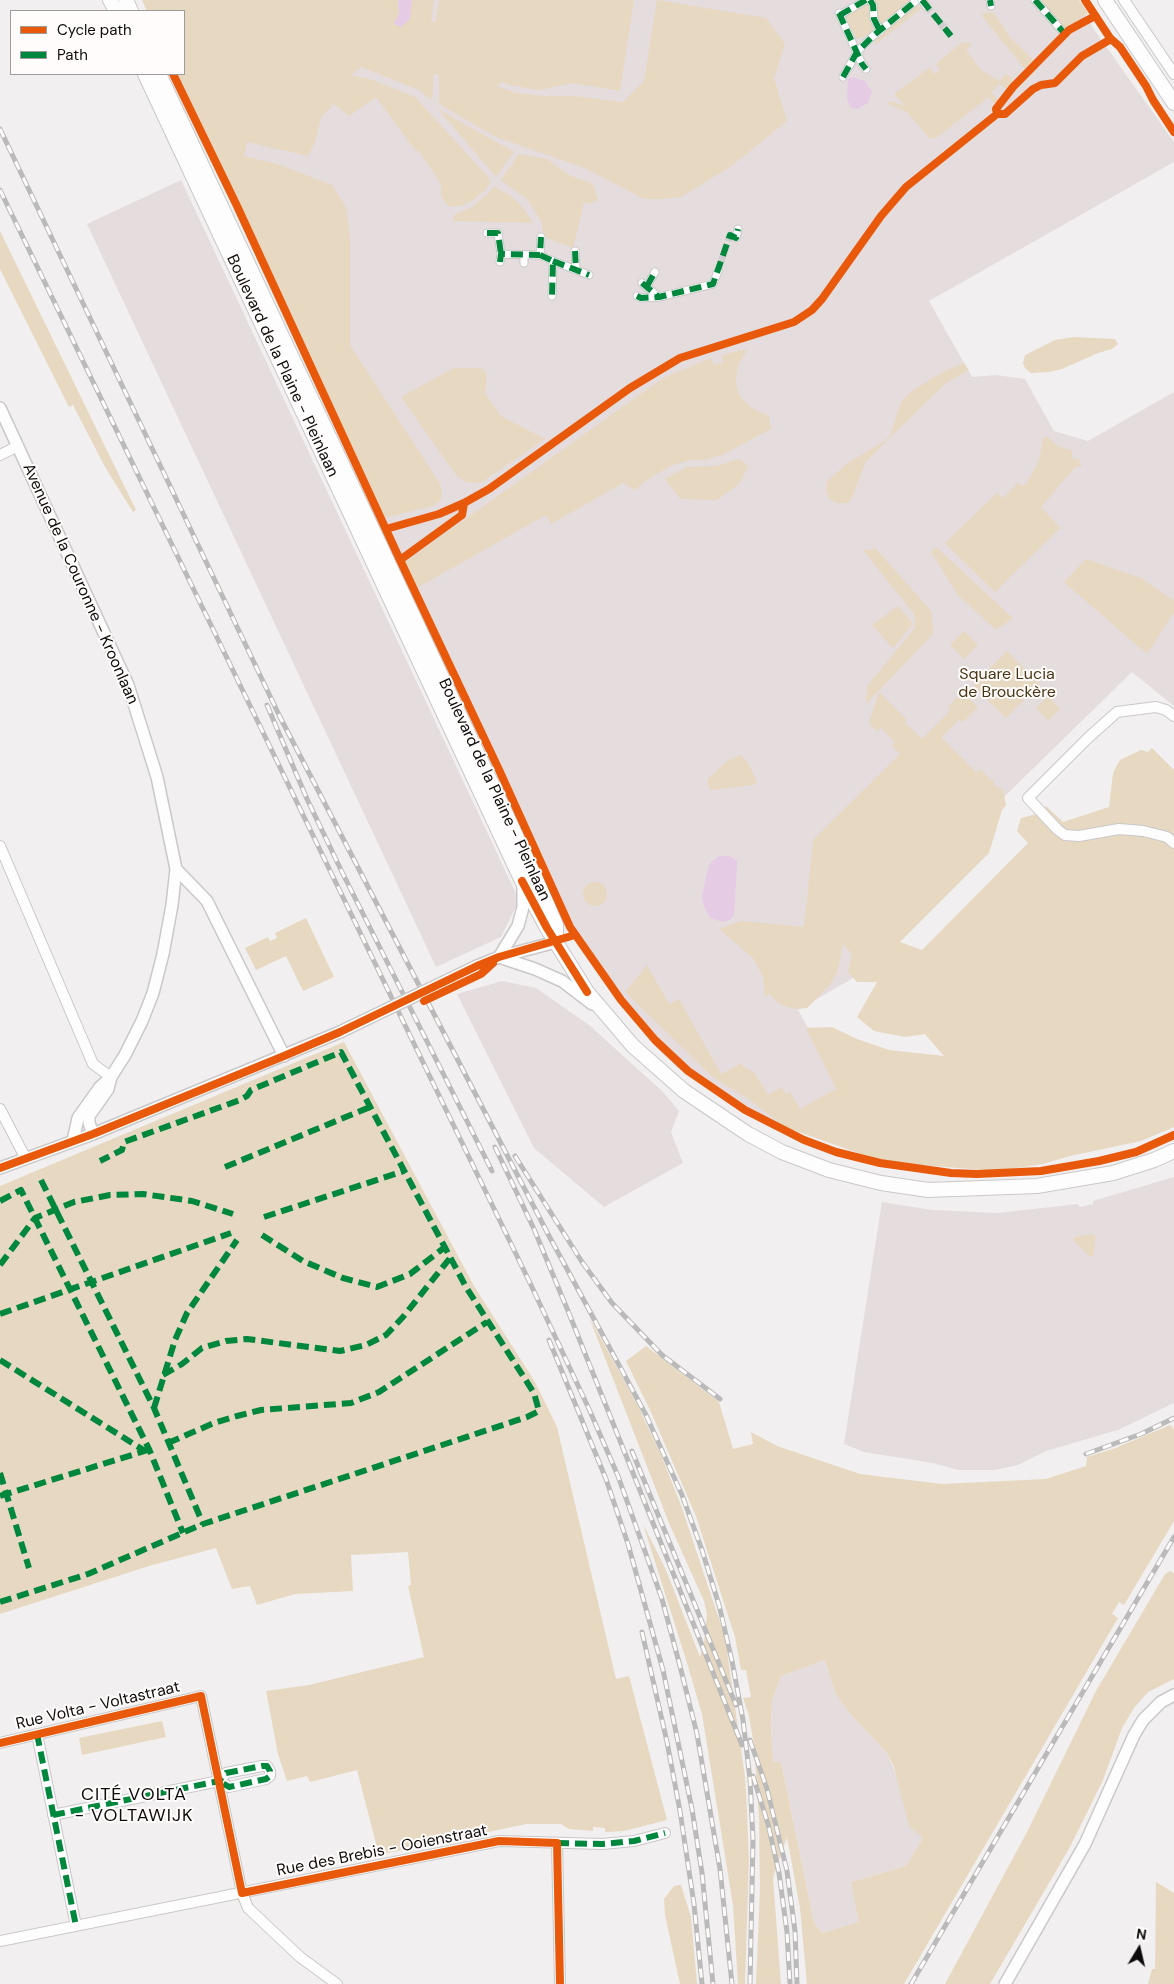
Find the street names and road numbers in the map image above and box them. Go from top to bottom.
street label: Boulevard de la Plaine - Pleinlaan [222,252,342,480]
street label: Avenue de la Couronne - Kroonlaan [18,461,142,707]
street label: Boulevard de la Plaine - Pleinlaan [434,676,554,904]
street label: Rue Volta - Voltastraat [14,1678,182,1734]
street label: Rue des Brebis - Ooienstraat [275,1821,489,1881]

